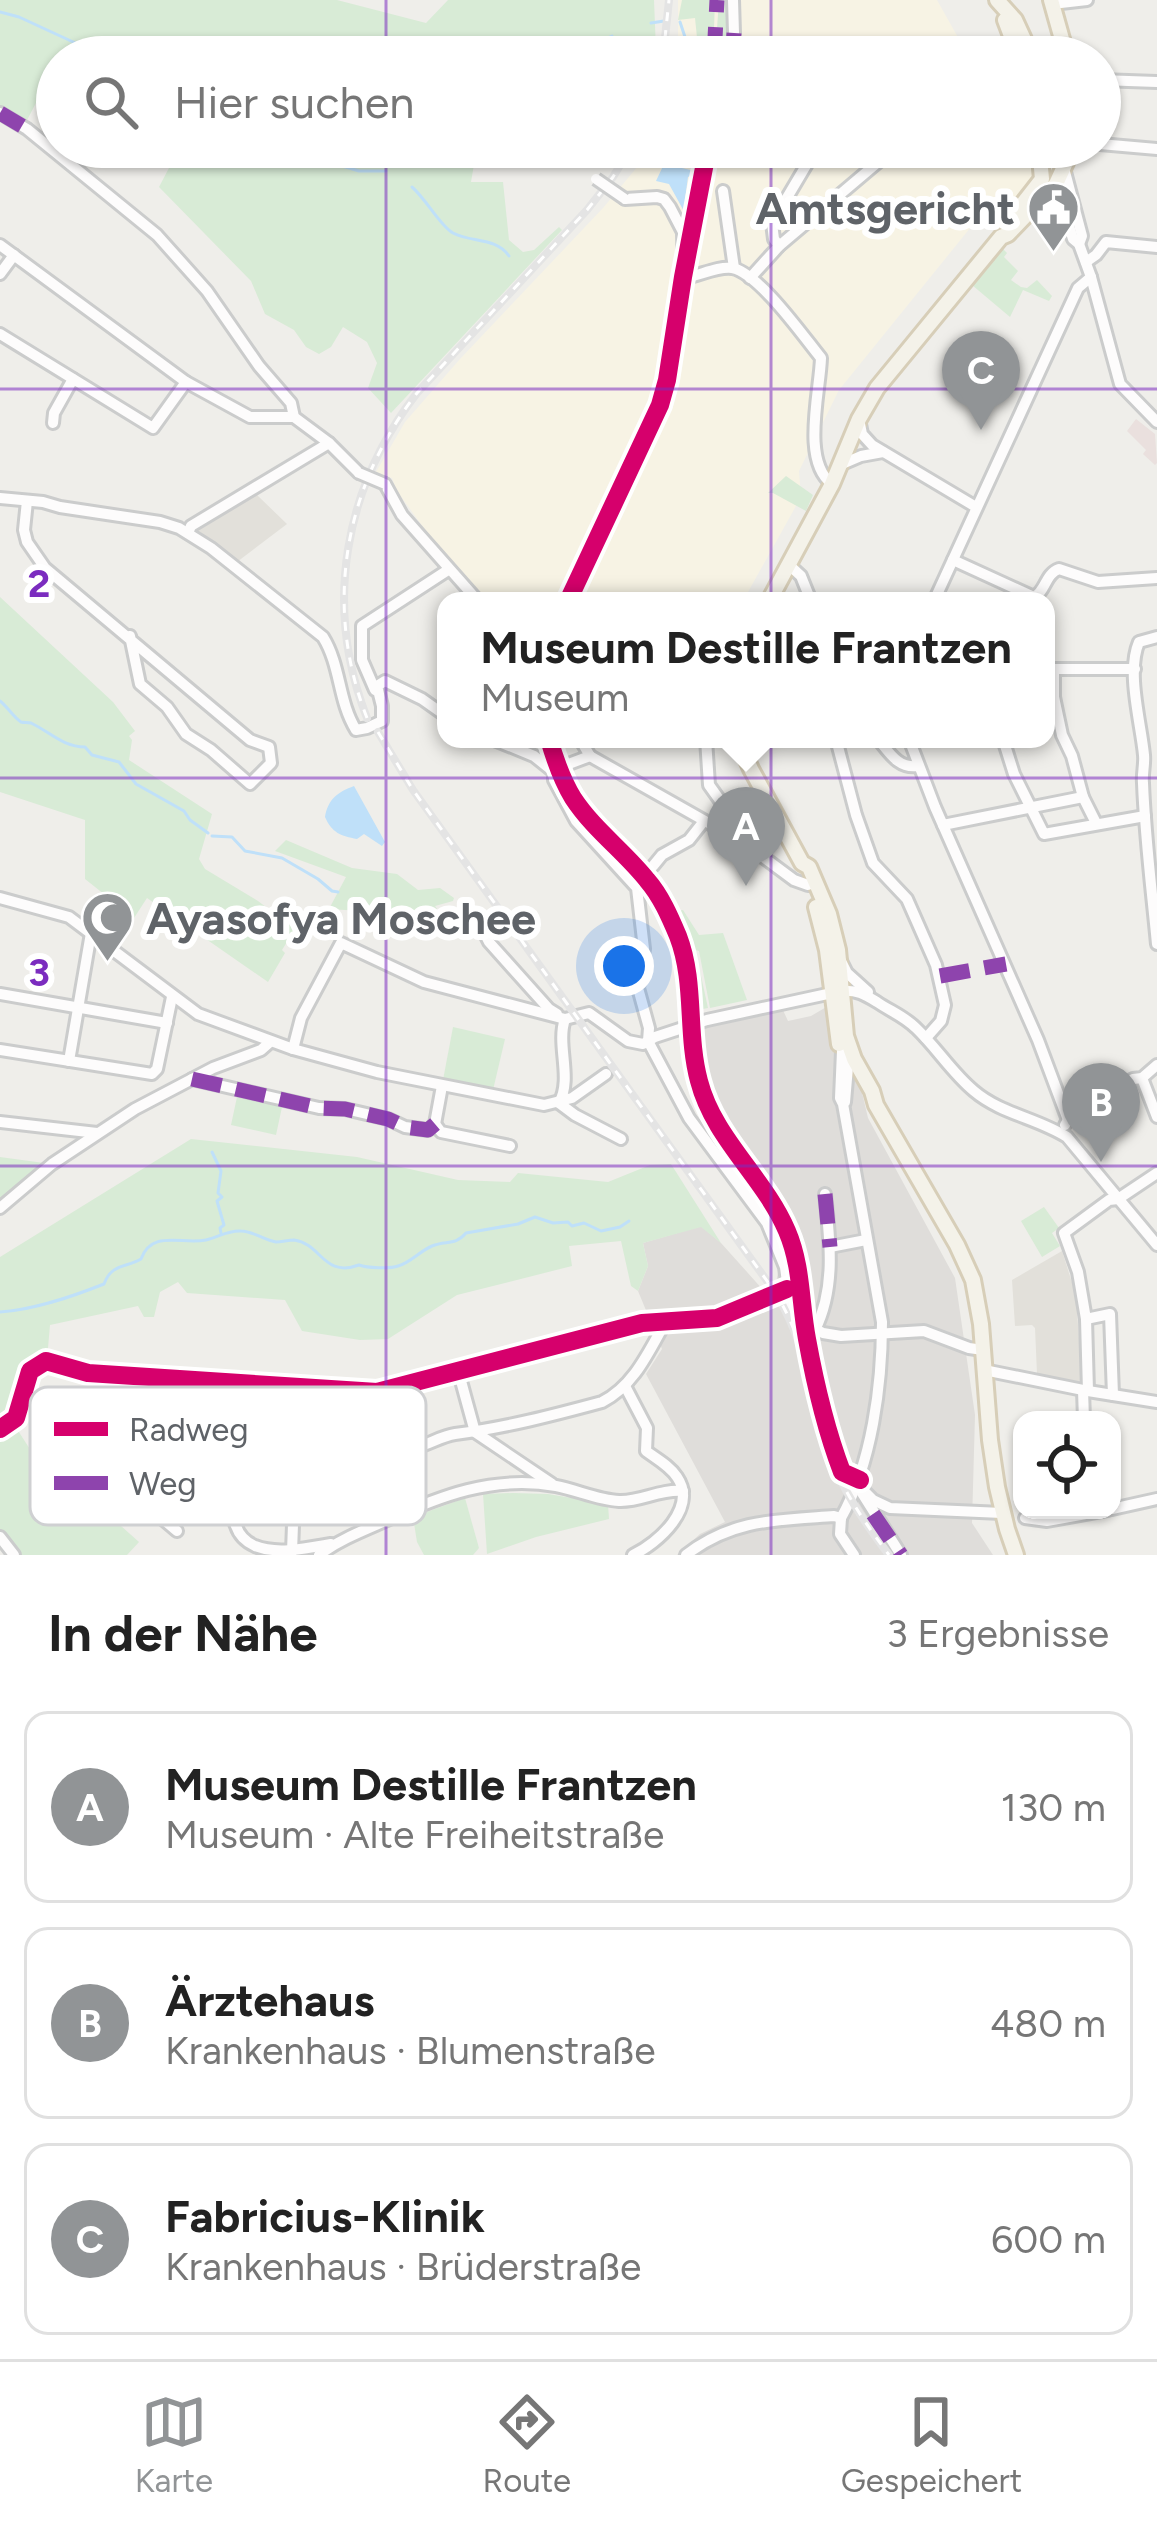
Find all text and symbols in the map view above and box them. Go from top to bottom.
search box [36,36,1121,168]
icon: search [78,69,144,135]
text: Hier suchen [174,75,414,129]
public building icon: Amtsgericht [1026,180,1082,254]
place label: Amtsgericht [755,181,1015,235]
pin: C [942,331,1020,430]
text: 2 [28,560,50,607]
popup [437,592,1055,748]
text: Museum Destille Frantzen [480,620,1012,674]
text: Museum [480,674,629,721]
pin: A [707,787,785,886]
mosque icon: Ayasofya Moschee [79,890,135,964]
place label: Ayasofya Moschee [146,891,536,945]
your location [594,936,654,996]
text: 3 [28,949,50,996]
pin: B [1062,1063,1140,1162]
legend [30,1387,426,1525]
text: Radweg [129,1410,249,1449]
map controls [1013,1411,1121,1519]
button: locate [1013,1411,1121,1519]
text: Weg [129,1464,197,1503]
text: In der Nähe [48,1603,318,1664]
text: 3 Ergebnisse [886,1610,1109,1657]
text: Museum Destille Frantzen [165,1757,697,1811]
text: A [76,1784,104,1831]
text: 130 m [1001,1784,1106,1831]
text: Museum · Alte Freiheitstraße [165,1811,664,1858]
text: Ärztehaus [165,1973,374,2027]
text: B [78,2000,102,2047]
text: 480 m [990,2000,1106,2047]
text: Krankenhaus · Blumenstraße [165,2027,656,2074]
text: Fabricius-Klinik [165,2189,485,2243]
text: C [76,2216,104,2263]
text: 600 m [991,2216,1106,2263]
text: Krankenhaus · Brüderstraße [165,2243,641,2290]
tab: Karte [135,2389,213,2500]
tab: Route [483,2389,571,2500]
tab: Gespeichert [841,2389,1022,2500]

